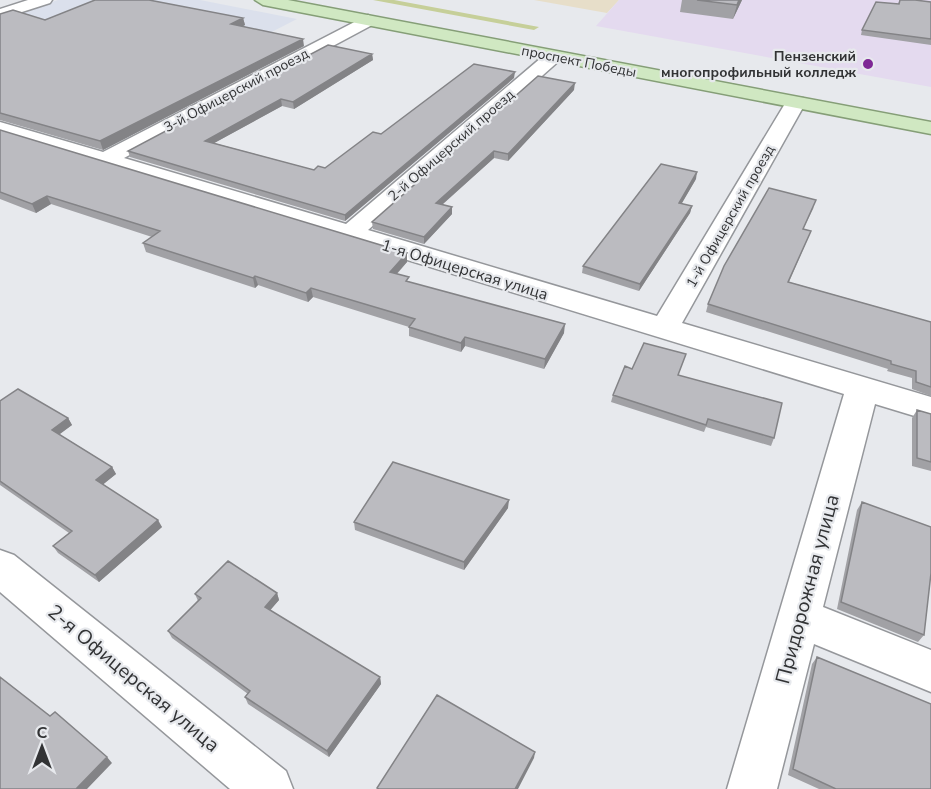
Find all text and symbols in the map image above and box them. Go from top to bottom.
street label: проспект Победы [520,41,638,82]
street label: 3-й Офицерский проезд [160,44,312,137]
place label: Пензенский многопрофильный колледж [661,47,856,82]
marker: Пензенский многопрофильный колледж [861,57,875,71]
street label: 2-й Офицерский проезд [384,85,519,206]
street label: 1-й Офицерский проезд [682,141,779,291]
street label: 1-я Офицерская улица [379,234,551,306]
street label: Придорожная улица [769,491,846,687]
street label: 2-я Офицерская улица [42,598,225,758]
north arrow [12,717,72,777]
text: С [37,722,48,744]

